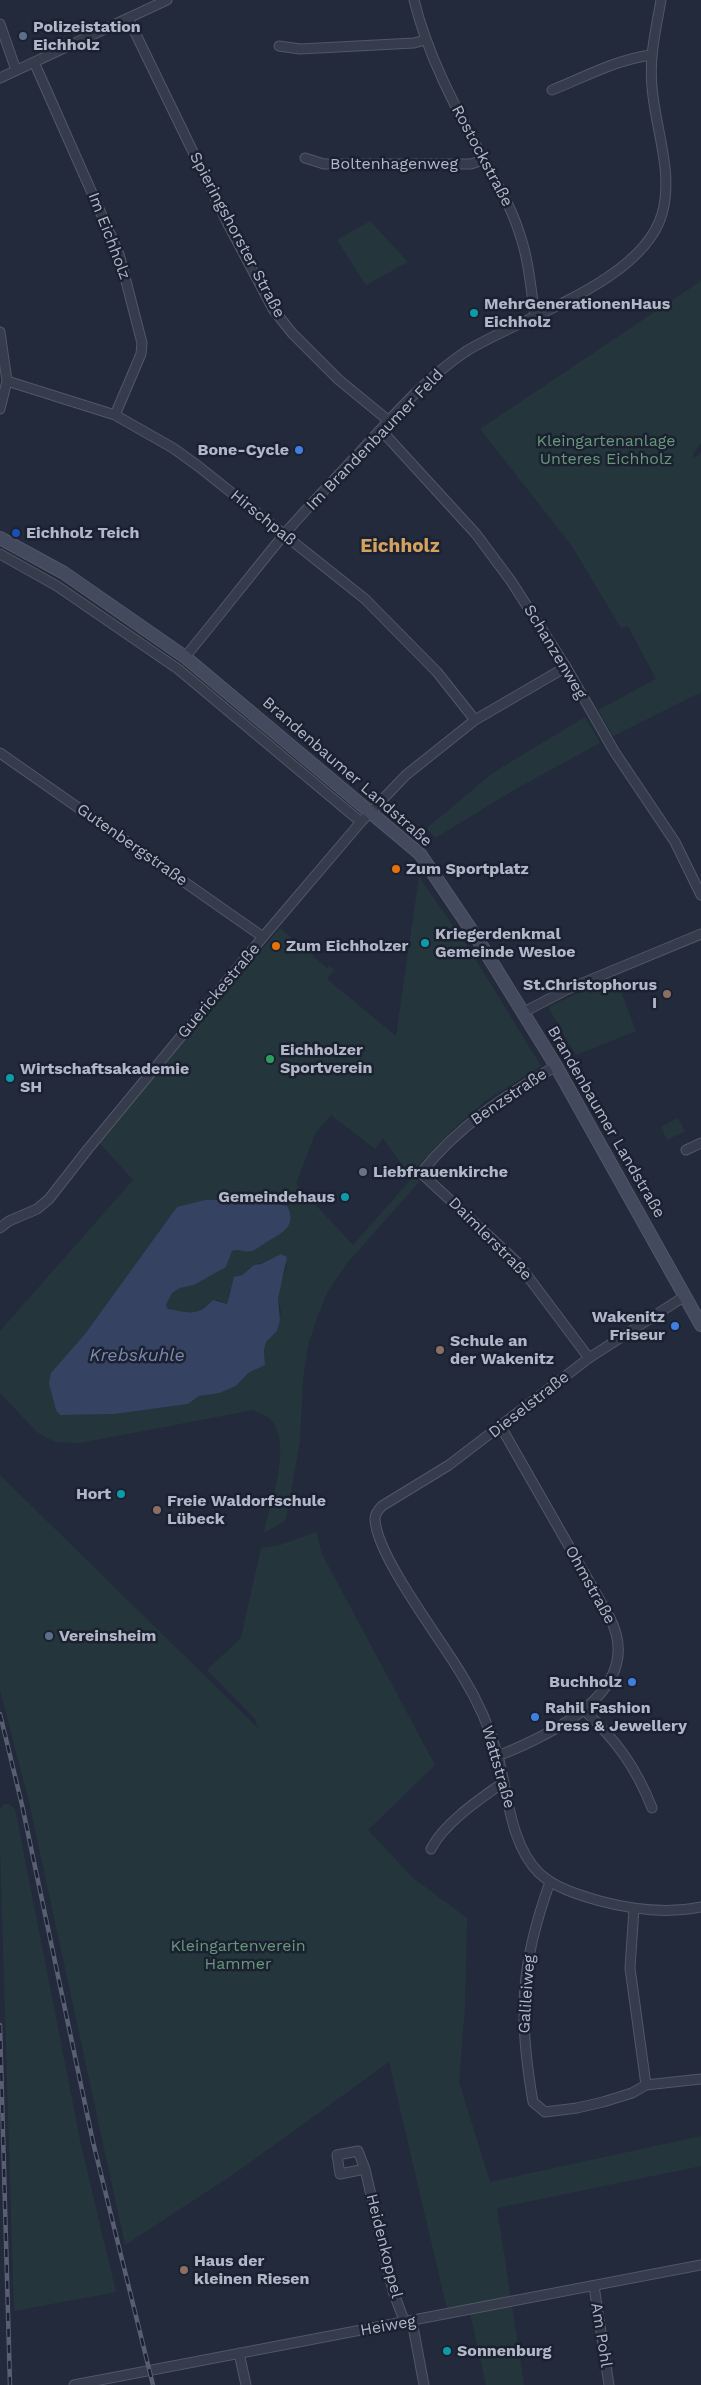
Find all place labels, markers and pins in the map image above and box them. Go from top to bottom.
place label: Polizeistation Eichholz [33,17,141,55]
marker: Polizeistation Eichholz [17,30,29,42]
place label: MehrGenerationenHaus Eichholz [484,294,670,332]
marker: MehrGenerationenHaus Eichholz [468,307,480,319]
place label: Bone-Cycle [198,440,289,460]
marker: Bone-Cycle [293,444,305,456]
place label: Eichholz Teich [26,523,139,543]
marker: Eichholz Teich [10,527,22,539]
place label: Zum Sportplatz [406,859,529,879]
marker: Zum Sportplatz [390,863,402,875]
place label: Kriegerdenkmal Gemeinde Wesloe [435,924,576,962]
place label: Zum Eichholzer [286,936,409,956]
marker: Kriegerdenkmal Gemeinde Wesloe [419,937,431,949]
marker: Zum Eichholzer [270,940,282,952]
place label: St.Christophorus I [523,975,657,1013]
marker: St.Christophorus I [661,988,673,1000]
place label: Eichholzer Sportverein [280,1040,372,1078]
marker: Eichholzer Sportverein [264,1053,276,1065]
place label: Wirtschaftsakademie SH [20,1059,189,1097]
marker: Wirtschaftsakademie SH [4,1072,16,1084]
place label: Liebfrauenkirche [373,1162,508,1182]
marker: Liebfrauenkirche [357,1166,369,1178]
place label: Gemeindehaus [218,1187,335,1207]
marker: Gemeindehaus [339,1191,351,1203]
place label: Wakenitz Friseur [592,1307,665,1345]
marker: Wakenitz Friseur [669,1320,681,1332]
place label: Schule an der Wakenitz [450,1331,554,1369]
marker: Schule an der Wakenitz [434,1344,446,1356]
place label: Hort [76,1484,111,1504]
marker: Hort [115,1488,127,1500]
place label: Freie Waldorfschule Lübeck [167,1491,326,1529]
marker: Freie Waldorfschule Lübeck [151,1504,163,1516]
place label: Vereinsheim [59,1626,156,1646]
marker: Vereinsheim [43,1630,55,1642]
place label: Buchholz [549,1672,622,1692]
marker: Buchholz [626,1676,638,1688]
place label: Rahil Fashion Dress & Jewellery [545,1698,687,1736]
marker: Rahil Fashion Dress & Jewellery [529,1711,541,1723]
place label: Haus der kleinen Riesen [194,2251,309,2289]
marker: Haus der kleinen Riesen [178,2264,190,2276]
place label: Sonnenburg [457,2341,552,2361]
marker: Sonnenburg [441,2345,453,2357]

